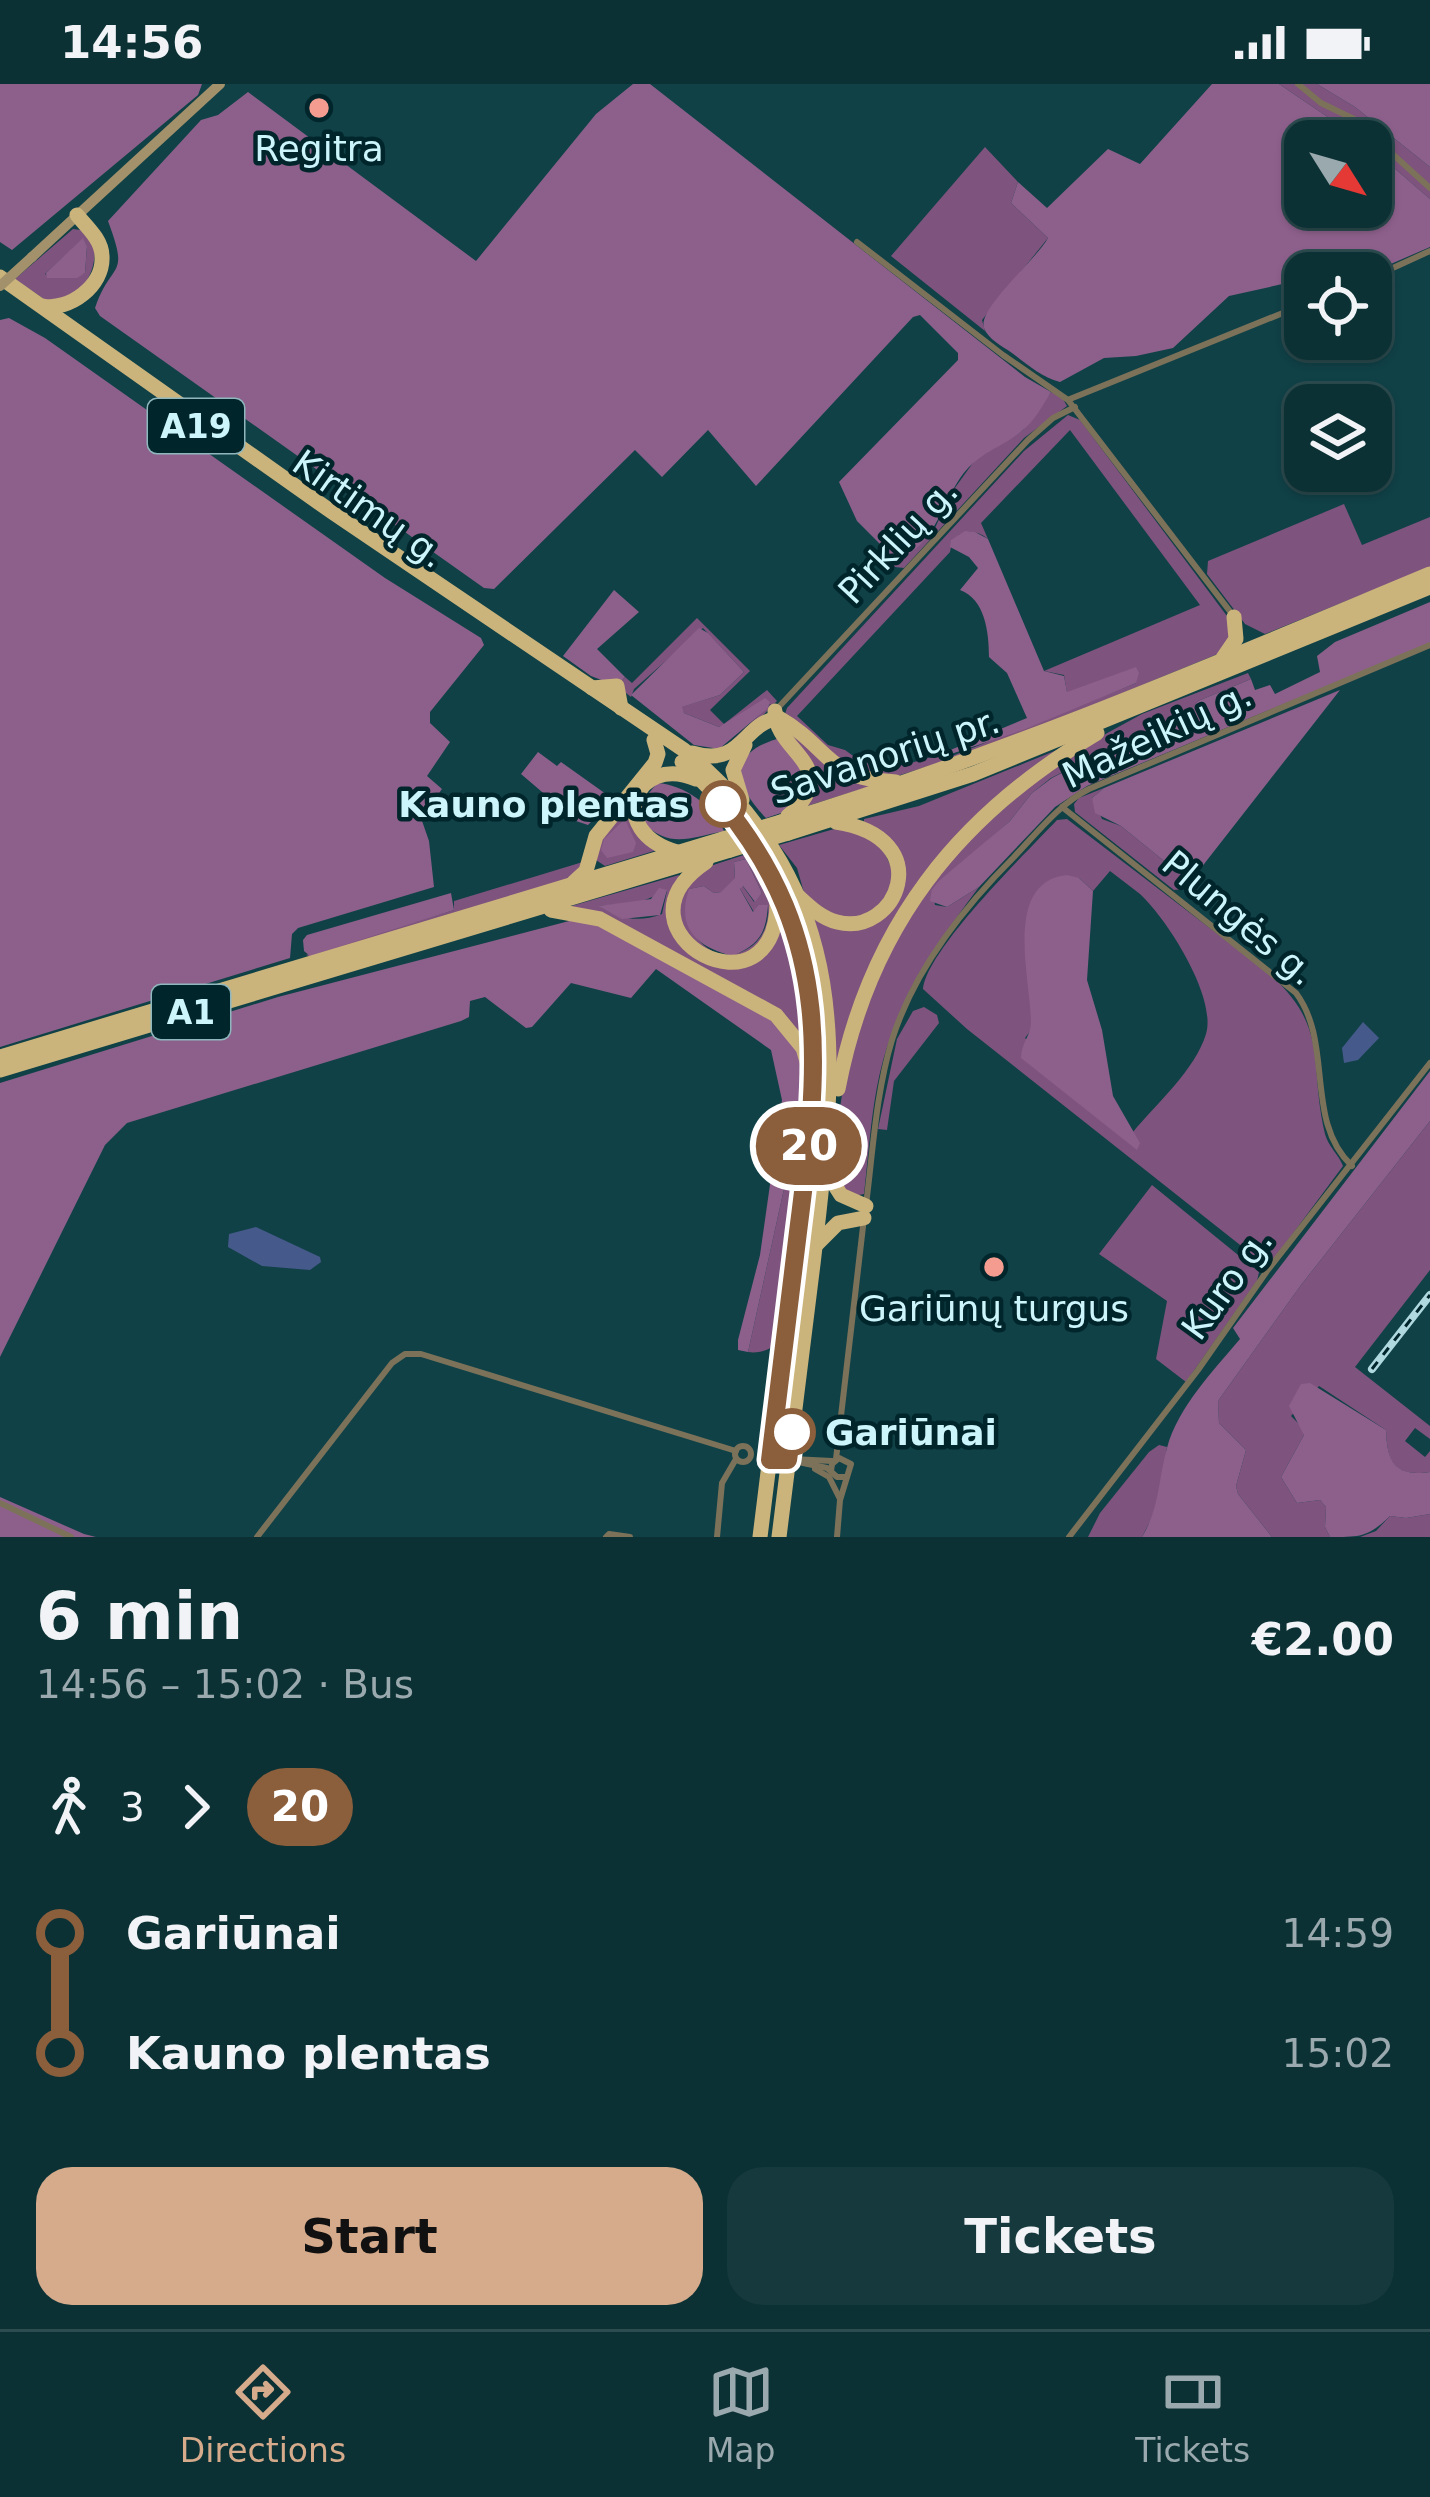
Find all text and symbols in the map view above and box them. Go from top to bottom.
text: 14:56 [60,16,203,69]
marker: Regitra [306,95,332,121]
north arrow [1284,120,1392,228]
map controls [1284,120,1392,492]
place label: Regitra [254,128,384,169]
button: locate [1284,252,1392,360]
button: layers [1284,384,1392,492]
road number: A19 [148,399,244,453]
street label: Kirtimų g. [285,442,453,576]
street label: Pirklių g. [830,470,966,612]
street label: Mažeikių g. [1056,673,1258,797]
street label: Savanorių pr. [765,700,1005,812]
marker: Kauno plentas [701,782,745,826]
place label: Kauno plentas [398,784,690,825]
street label: Plungės g. [1154,842,1324,994]
road number: A1 [152,985,230,1039]
line badge: 20 [755,1107,863,1185]
text: 20 [780,1121,838,1170]
street label: Kuro g. [1173,1221,1281,1347]
marker: Gariūnų turgus [981,1254,1007,1280]
place label: Gariūnų turgus [859,1288,1129,1329]
marker: Gariūnai [770,1410,814,1454]
place label: Gariūnai [825,1412,997,1453]
text: 6 min [36,1578,243,1655]
text: €2.00 [1252,1613,1394,1666]
text: 14:56 – 15:02 · Bus [36,1662,414,1707]
icon: walk [36,1774,102,1840]
icon: forward [163,1774,229,1840]
text: 20 [271,1782,329,1831]
text: 3 [120,1785,145,1830]
text: Gariūnai [126,1907,341,1960]
text: 14:59 [1282,1911,1394,1956]
text: Kauno plentas [126,2027,491,2080]
text: 15:02 [1282,2031,1394,2076]
button: Start [36,2167,703,2305]
button: Tickets [727,2167,1394,2305]
tab: Directions [180,2359,346,2470]
tab: Map [706,2359,776,2470]
tab: Tickets [1135,2359,1250,2470]

